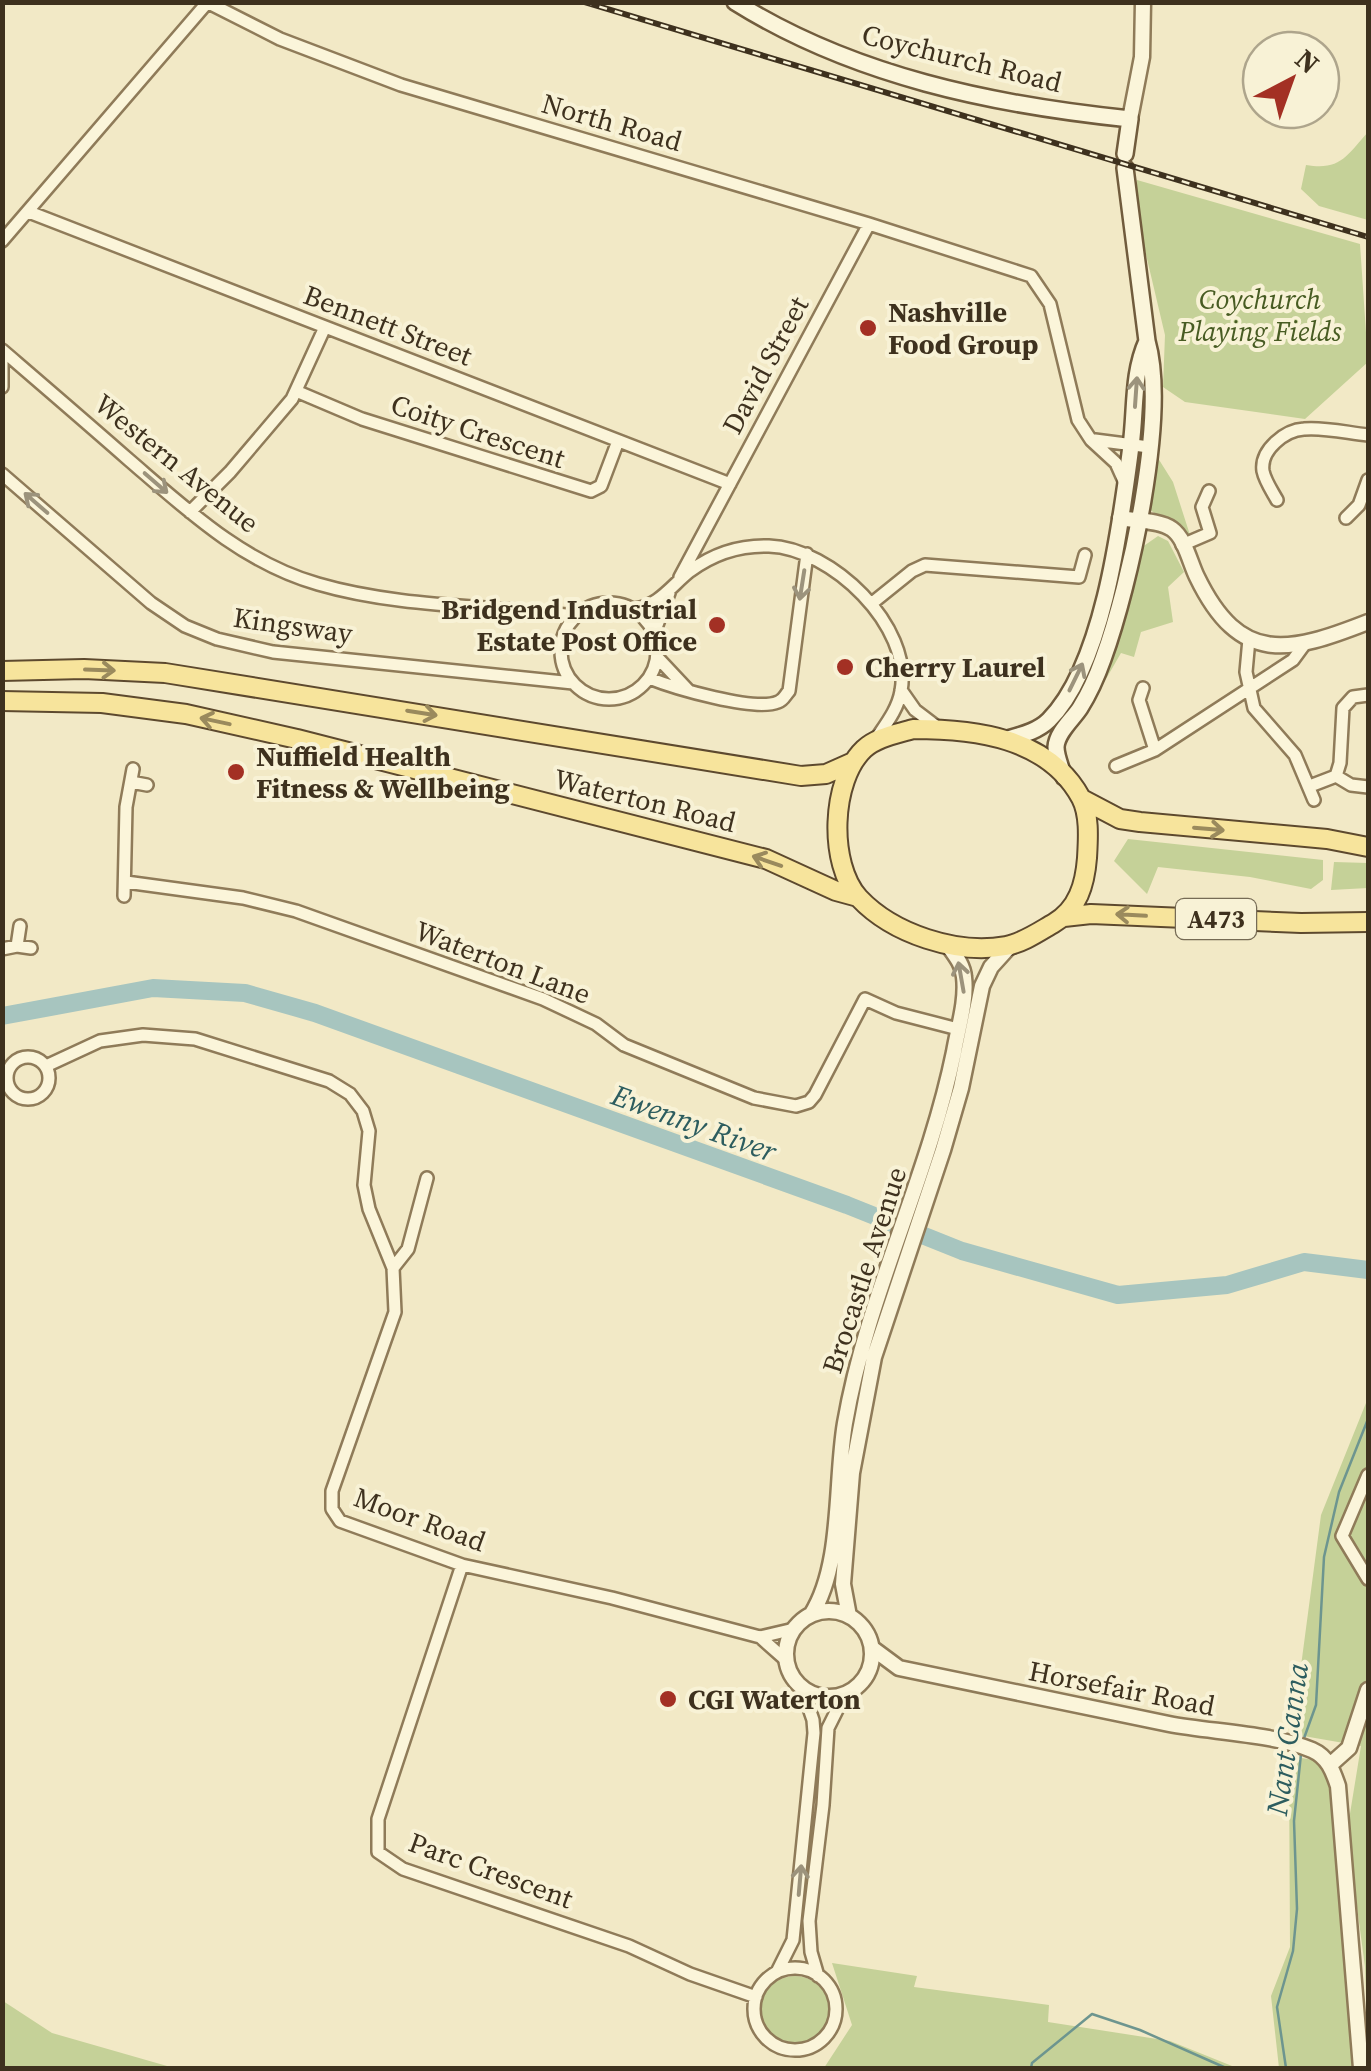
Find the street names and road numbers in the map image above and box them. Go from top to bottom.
street label: Coychurch Road [858,15,1066,101]
street label: North Road [538,84,687,160]
street label: Bennett Street [298,275,478,375]
street label: David Street [713,289,818,441]
street label: Western Avenue [87,385,267,541]
street label: Coity Crescent [386,385,571,477]
street label: Kingsway [231,598,356,652]
street label: Waterton Road [550,759,740,841]
road number: A473 [1176,899,1256,939]
street label: Waterton Lane [410,911,596,1013]
street label: Brocastle Avenue [813,1162,915,1378]
street label: Moor Road [349,1478,491,1560]
street label: Horsefair Road [1026,1651,1218,1725]
street label: Parc Crescent [404,1823,579,1918]

